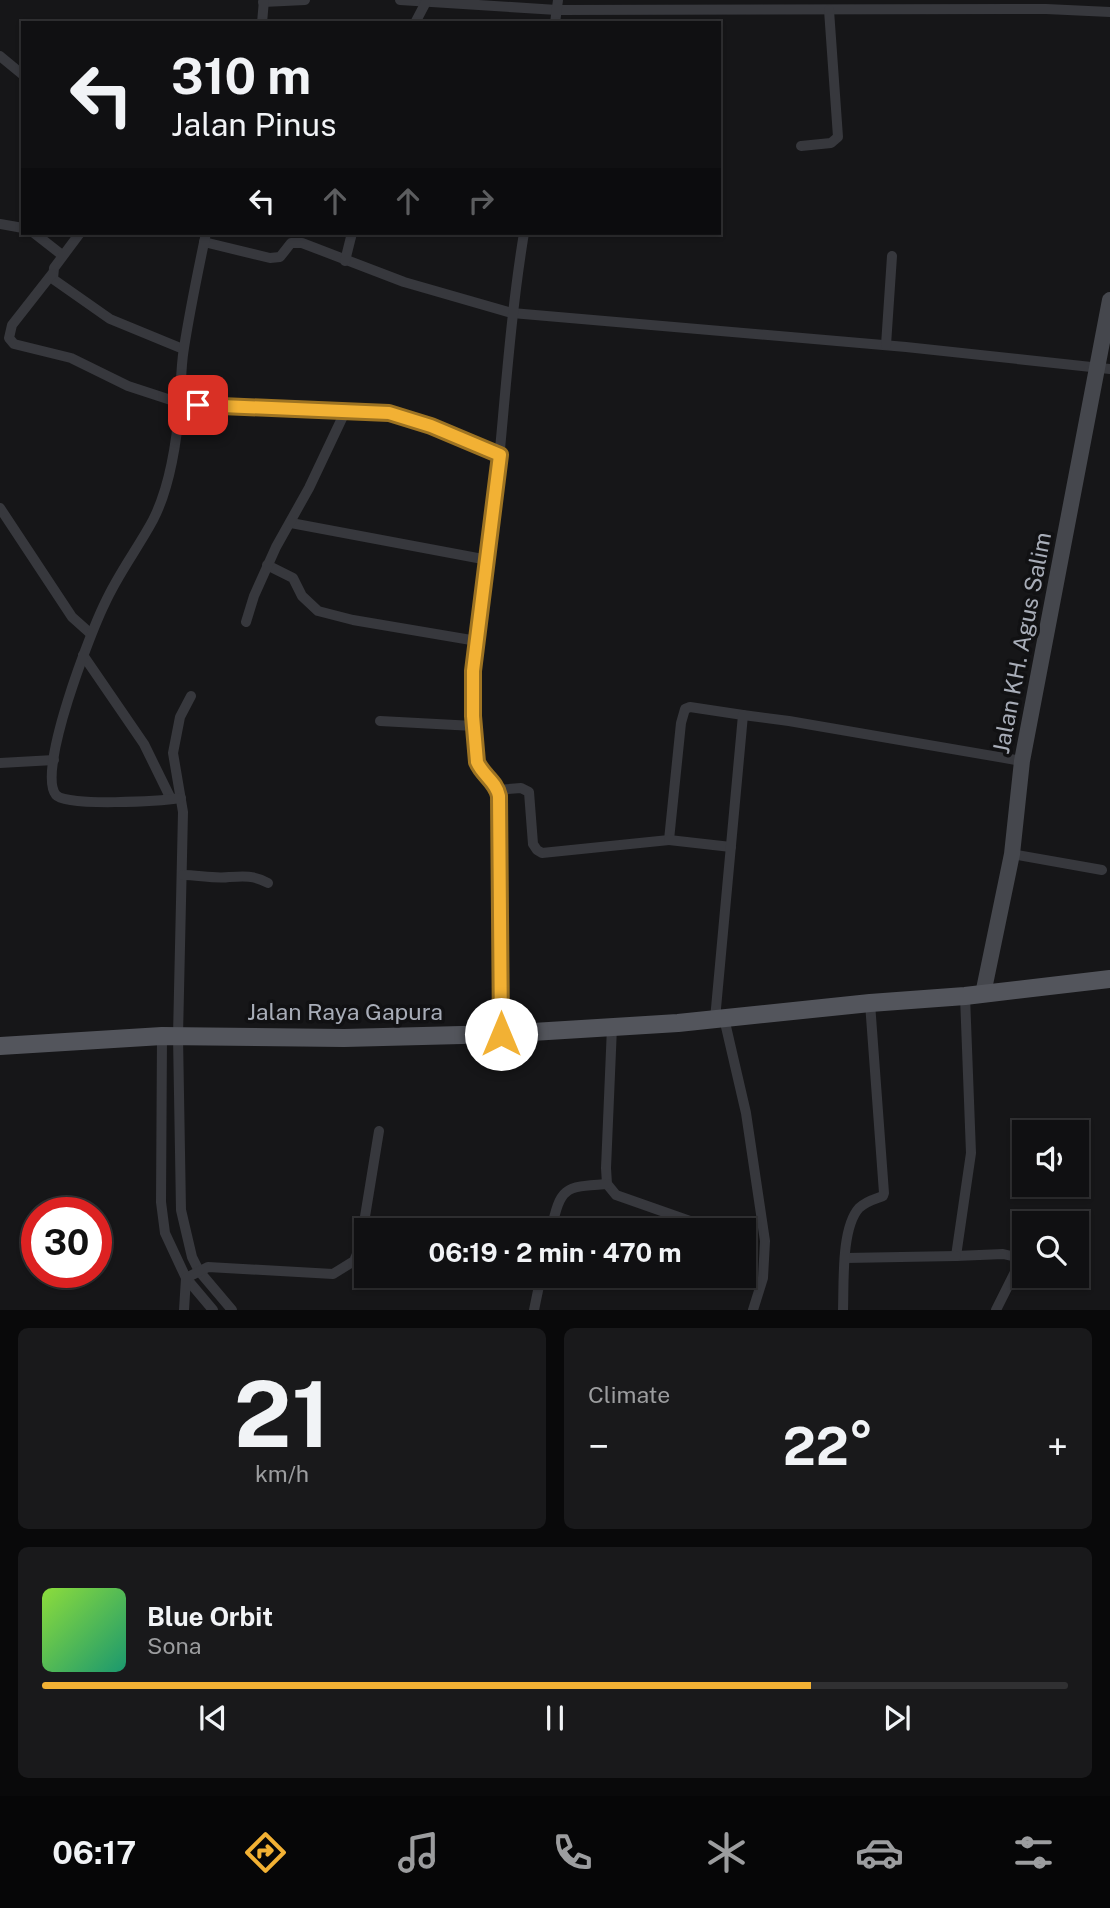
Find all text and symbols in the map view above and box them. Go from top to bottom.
text: 310 m [171,47,311,105]
icon: left [56,49,147,140]
text: Jalan Pinus [171,106,336,143]
icon: left [243,182,281,220]
icon: ahead [316,182,354,220]
icon: ahead [389,182,427,220]
icon: right [462,182,500,220]
pin [168,375,228,435]
icon: arrive [179,386,217,424]
street label: Jalan KH. Agus Salim [987,530,1056,756]
position arrow [464,997,538,1071]
street label: Jalan Raya Gapura [247,998,443,1025]
map controls [1012,1120,1089,1288]
button: sound [1012,1120,1089,1197]
speed limit sign: 30 [21,1197,112,1288]
button: search [1012,1211,1089,1288]
text: 06:19 · 2 min · 470 m [429,1237,681,1268]
text: 21 [234,1361,330,1467]
text: Climate [588,1381,670,1408]
text: 22° [783,1416,873,1477]
text: − [588,1424,609,1469]
text: + [1047,1424,1068,1469]
text: km/h [255,1460,309,1487]
text: Blue Orbit [147,1601,273,1632]
text: Sona [147,1632,201,1659]
icon: previous [194,1699,232,1737]
icon: pause [536,1699,574,1737]
icon: next [878,1699,916,1737]
icon: directions [241,1828,290,1877]
icon: music [394,1828,443,1877]
icon: phone [548,1828,597,1877]
icon: climate [702,1828,751,1877]
icon: car [855,1828,904,1877]
icon: filters [1009,1828,1058,1877]
text: 06:17 [52,1834,136,1871]

